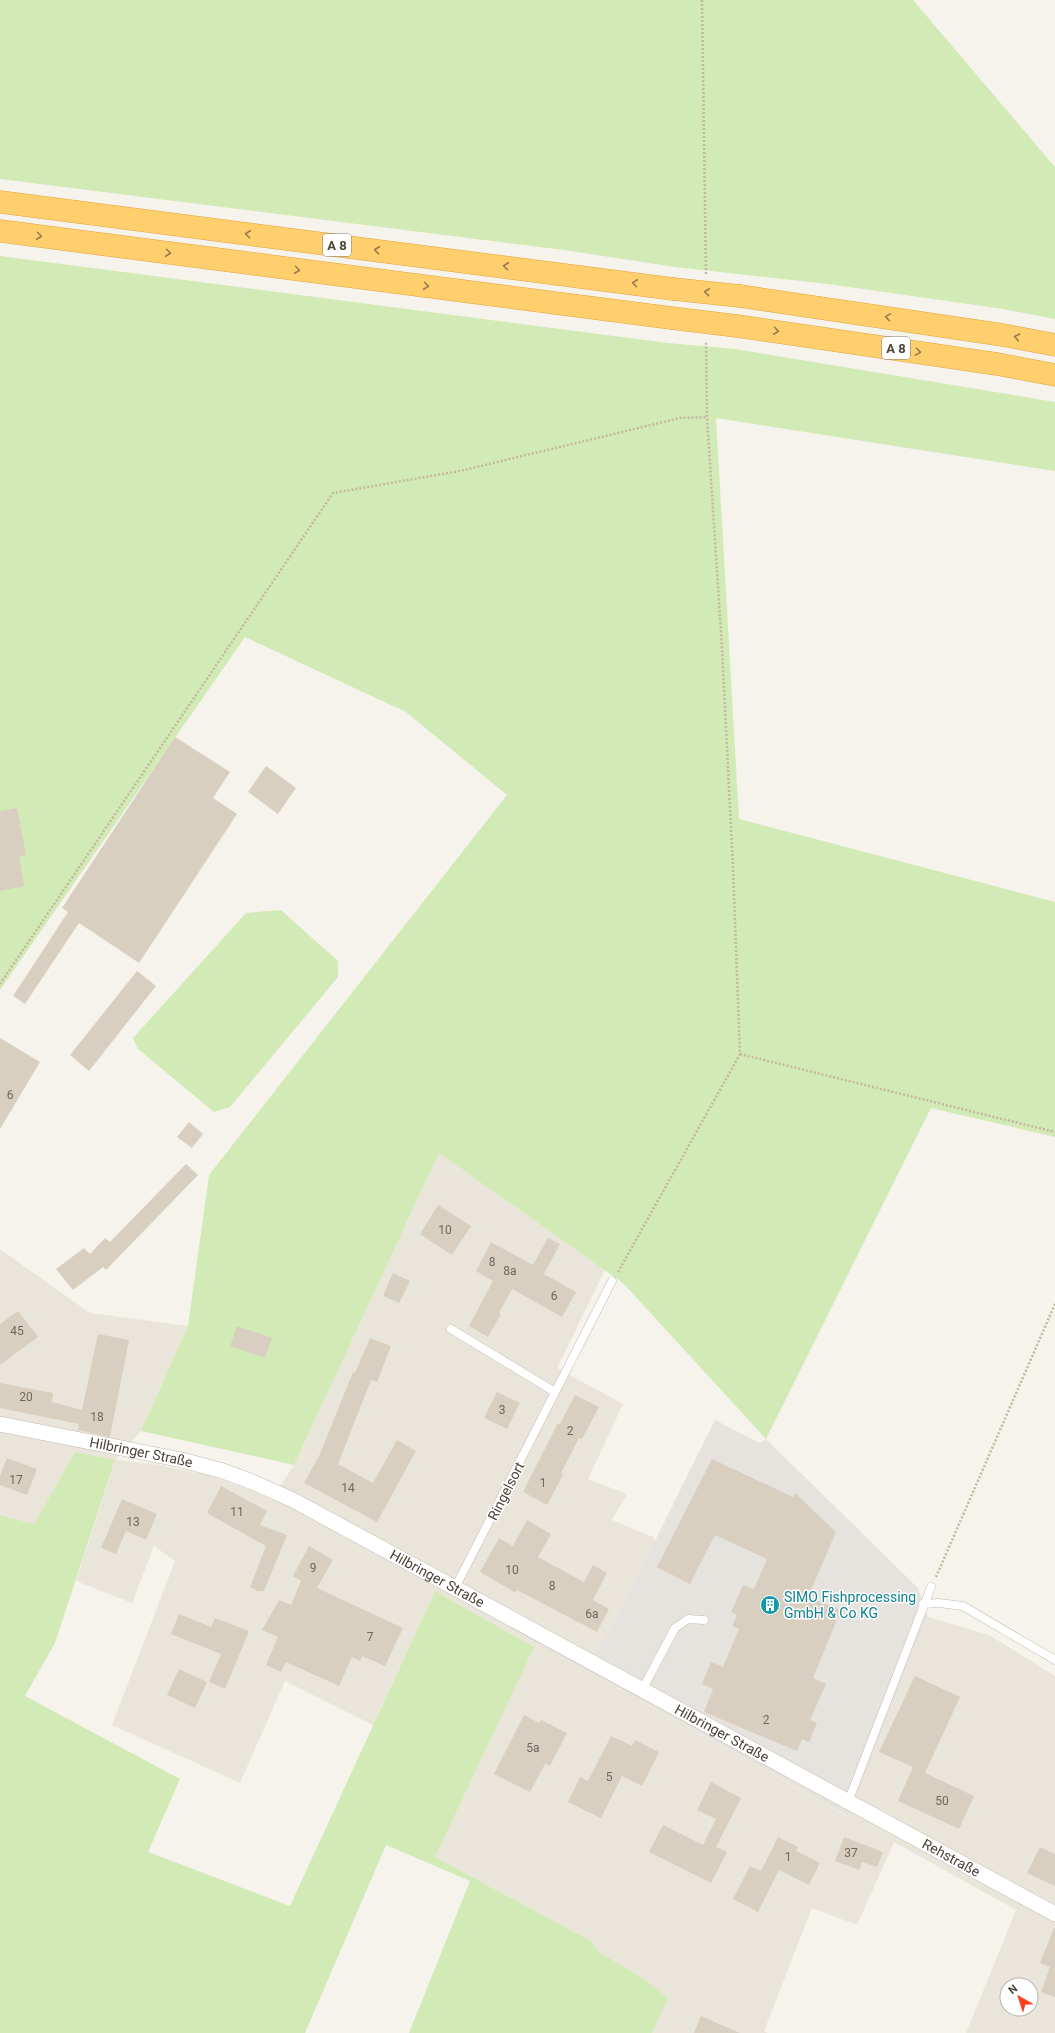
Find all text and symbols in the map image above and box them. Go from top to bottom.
one-way arrow [245,230,251,239]
one-way arrow [36,232,42,241]
road number: A 8 [323,234,351,256]
one-way arrow [374,246,380,255]
one-way arrow [165,248,171,257]
one-way arrow [503,262,509,271]
one-way arrow [294,265,300,274]
one-way arrow [632,279,638,288]
one-way arrow [422,281,429,290]
one-way arrow [704,288,710,297]
one-way arrow [885,313,891,322]
one-way arrow [773,326,779,335]
one-way arrow [1014,334,1020,342]
road number: A 8 [882,337,910,359]
one-way arrow [915,347,921,356]
house number: 6 [7,1088,14,1102]
house number: 10 [438,1223,452,1237]
house number: 8 [489,1255,496,1269]
house number: 8a [503,1264,517,1278]
house number: 6 [551,1289,558,1303]
house number: 45 [10,1324,24,1338]
house number: 20 [19,1390,33,1404]
house number: 3 [499,1403,505,1417]
house number: 18 [90,1410,104,1424]
house number: 2 [567,1424,574,1438]
street label: Hilbringer Straße [88,1434,195,1471]
street label: Ringelsort [484,1459,528,1523]
house number: 17 [9,1473,23,1487]
house number: 1 [540,1476,546,1490]
house number: 14 [341,1481,355,1495]
house number: 11 [230,1505,244,1519]
house number: 13 [126,1515,140,1529]
street label: Hilbringer Straße [387,1546,487,1610]
house number: 9 [310,1561,316,1575]
house number: 10 [505,1563,519,1577]
house number: 8 [549,1579,556,1593]
place label: SIMO Fishprocessing GmbH & Co KG [784,1589,916,1621]
building icon: SIMO Fishprocessing GmbH & Co KG [759,1594,781,1616]
house number: 6a [585,1607,599,1621]
house number: 7 [367,1630,374,1644]
street label: Hilbringer Straße [672,1701,772,1765]
house number: 2 [763,1713,770,1727]
house number: 5a [526,1741,540,1755]
house number: 5 [606,1770,613,1784]
house number: 50 [935,1794,949,1808]
street label: Rehstraße [920,1835,983,1880]
house number: 37 [844,1846,858,1860]
house number: 1 [785,1850,791,1864]
north arrow [999,1977,1039,2017]
text: N [1006,1982,1020,1997]

